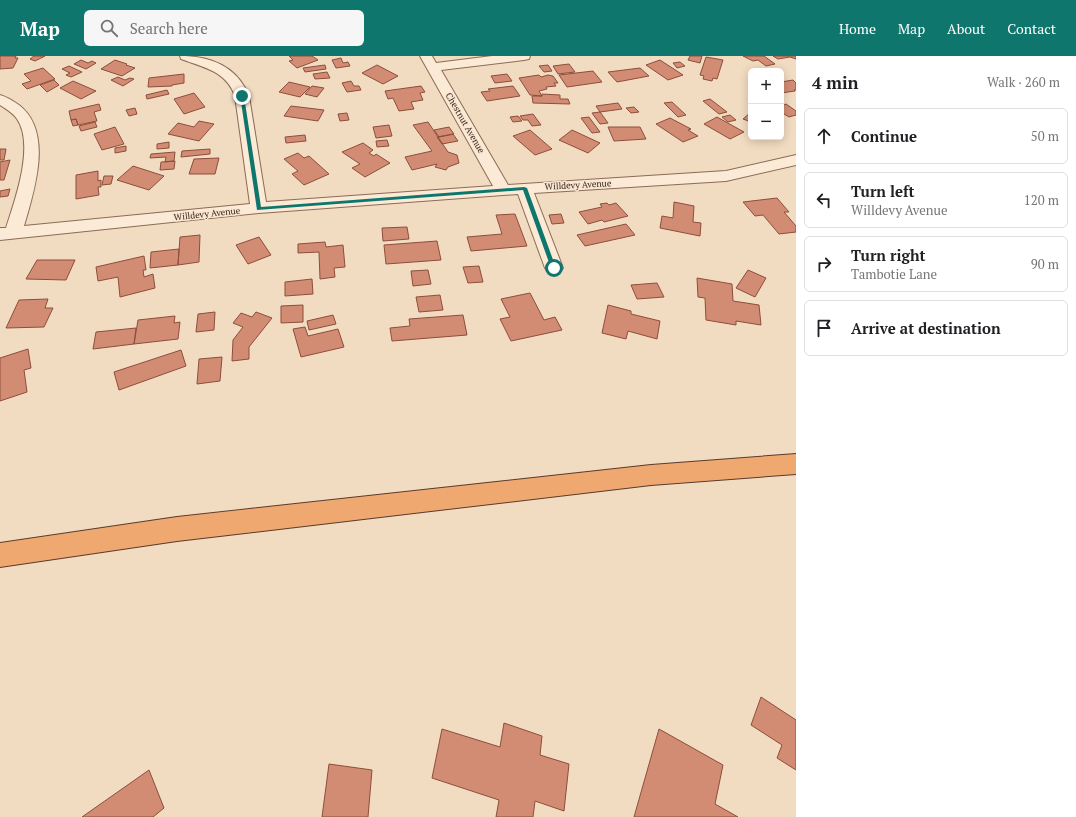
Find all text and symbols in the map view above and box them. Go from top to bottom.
search box [84,10,364,46]
text: Map [20,16,60,41]
icon: search [98,17,120,39]
text: Search here [130,18,208,38]
text: Home [839,19,876,38]
text: Map [898,19,925,38]
text: About [947,19,985,38]
text: Contact [1007,19,1056,38]
map controls [748,68,784,140]
button: + [748,68,784,104]
text: 4 min [812,71,859,94]
text: Walk · 260 m [987,73,1060,91]
route end [233,87,251,105]
street label: Chestnut Avenue [443,90,487,156]
button: − [748,104,784,140]
icon: ahead [813,125,835,147]
text: Continue [851,126,917,146]
text: 50 m [1031,127,1059,145]
street label: Willdevy Avenue [544,177,612,193]
text: Turn left [851,181,915,201]
icon: left [813,189,835,211]
text: 120 m [1024,191,1059,209]
text: Willdevy Avenue [851,201,947,219]
street label: Willdevy Avenue [173,204,241,223]
text: Turn right [851,245,926,265]
icon: right [813,253,835,275]
text: 90 m [1031,255,1059,273]
route start [545,259,563,277]
text: Tambotie Lane [851,265,937,283]
icon: arrive [813,317,835,339]
text: Arrive at destination [851,318,1001,338]

